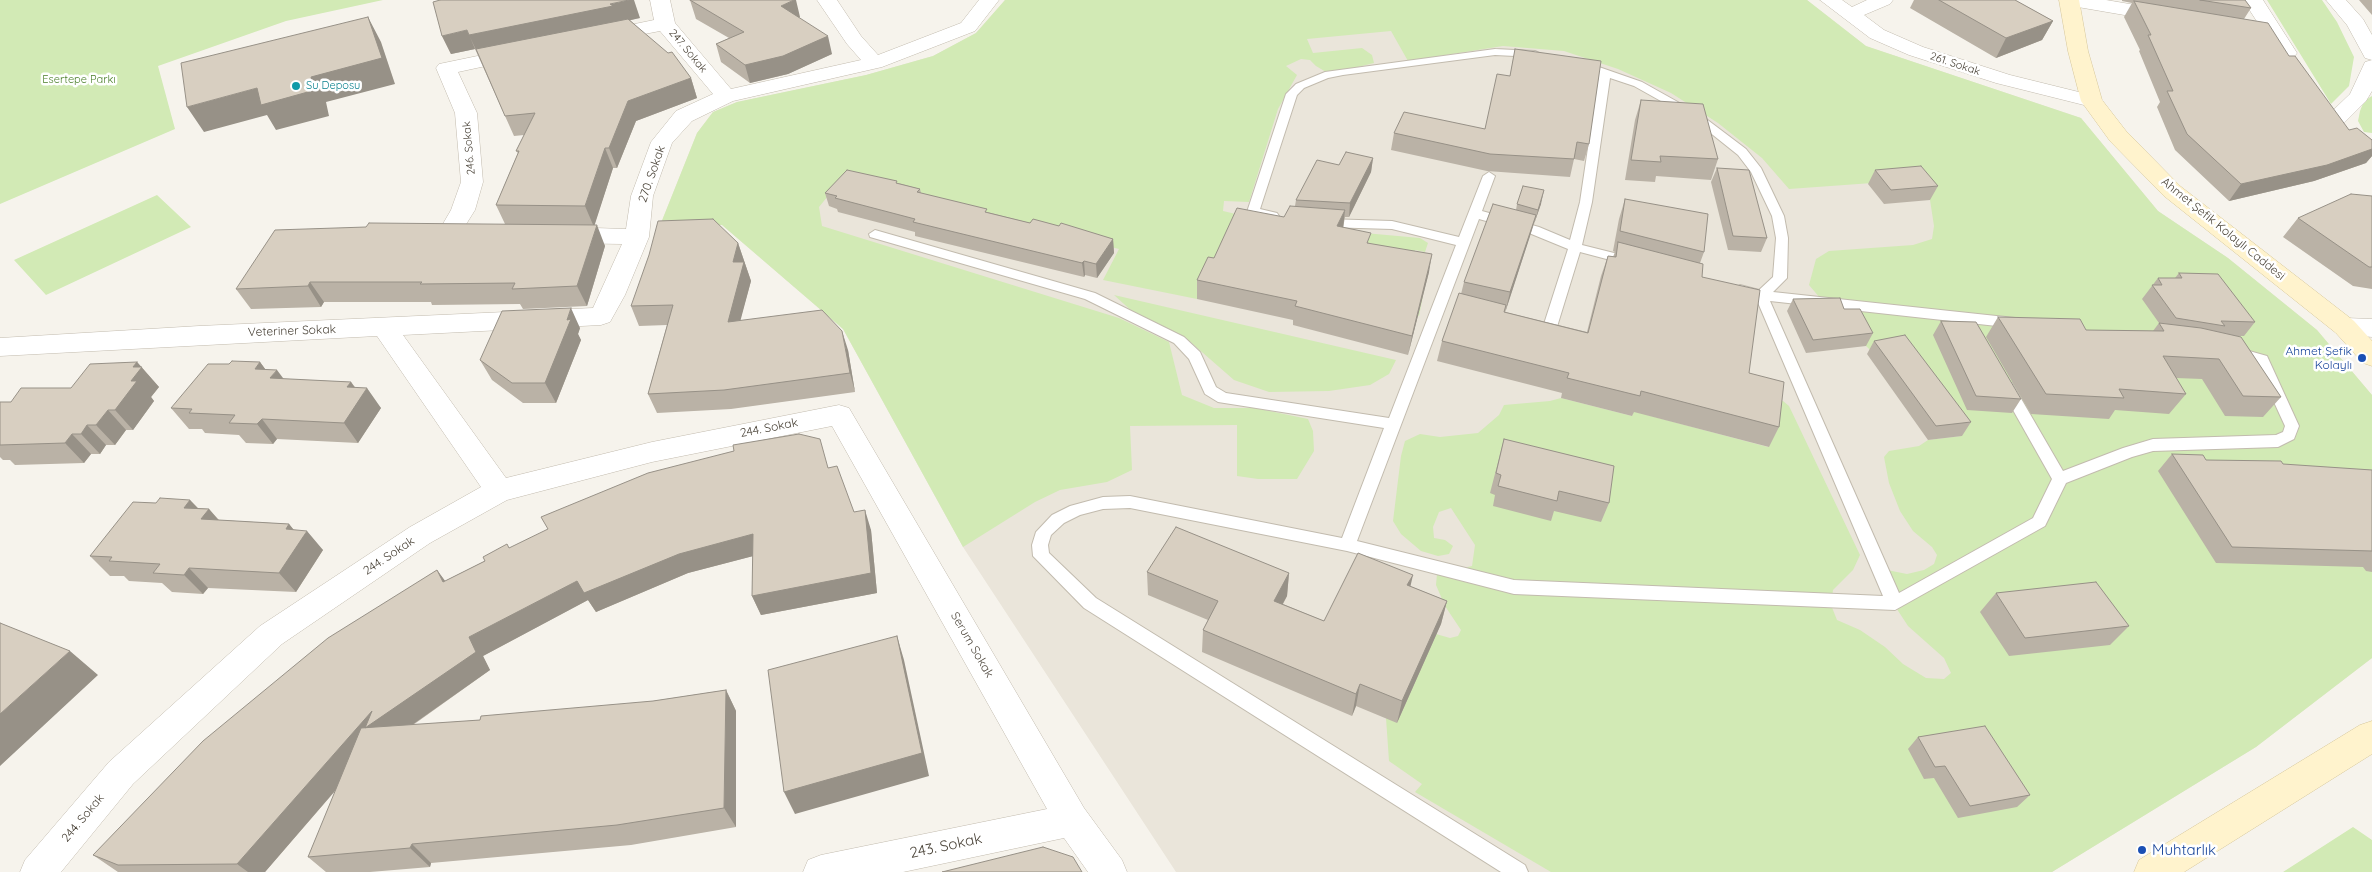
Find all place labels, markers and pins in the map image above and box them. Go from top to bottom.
place label: Su Deposu [306,79,360,93]
marker: Su Deposu [290,80,302,92]
place label: Ahmet Şefik Kolaylı [2286,344,2352,372]
marker: Ahmet Şefik Kolaylı [2356,352,2368,364]
place label: Muhtarlık [2152,841,2216,859]
marker: Muhtarlık [2136,844,2148,856]

